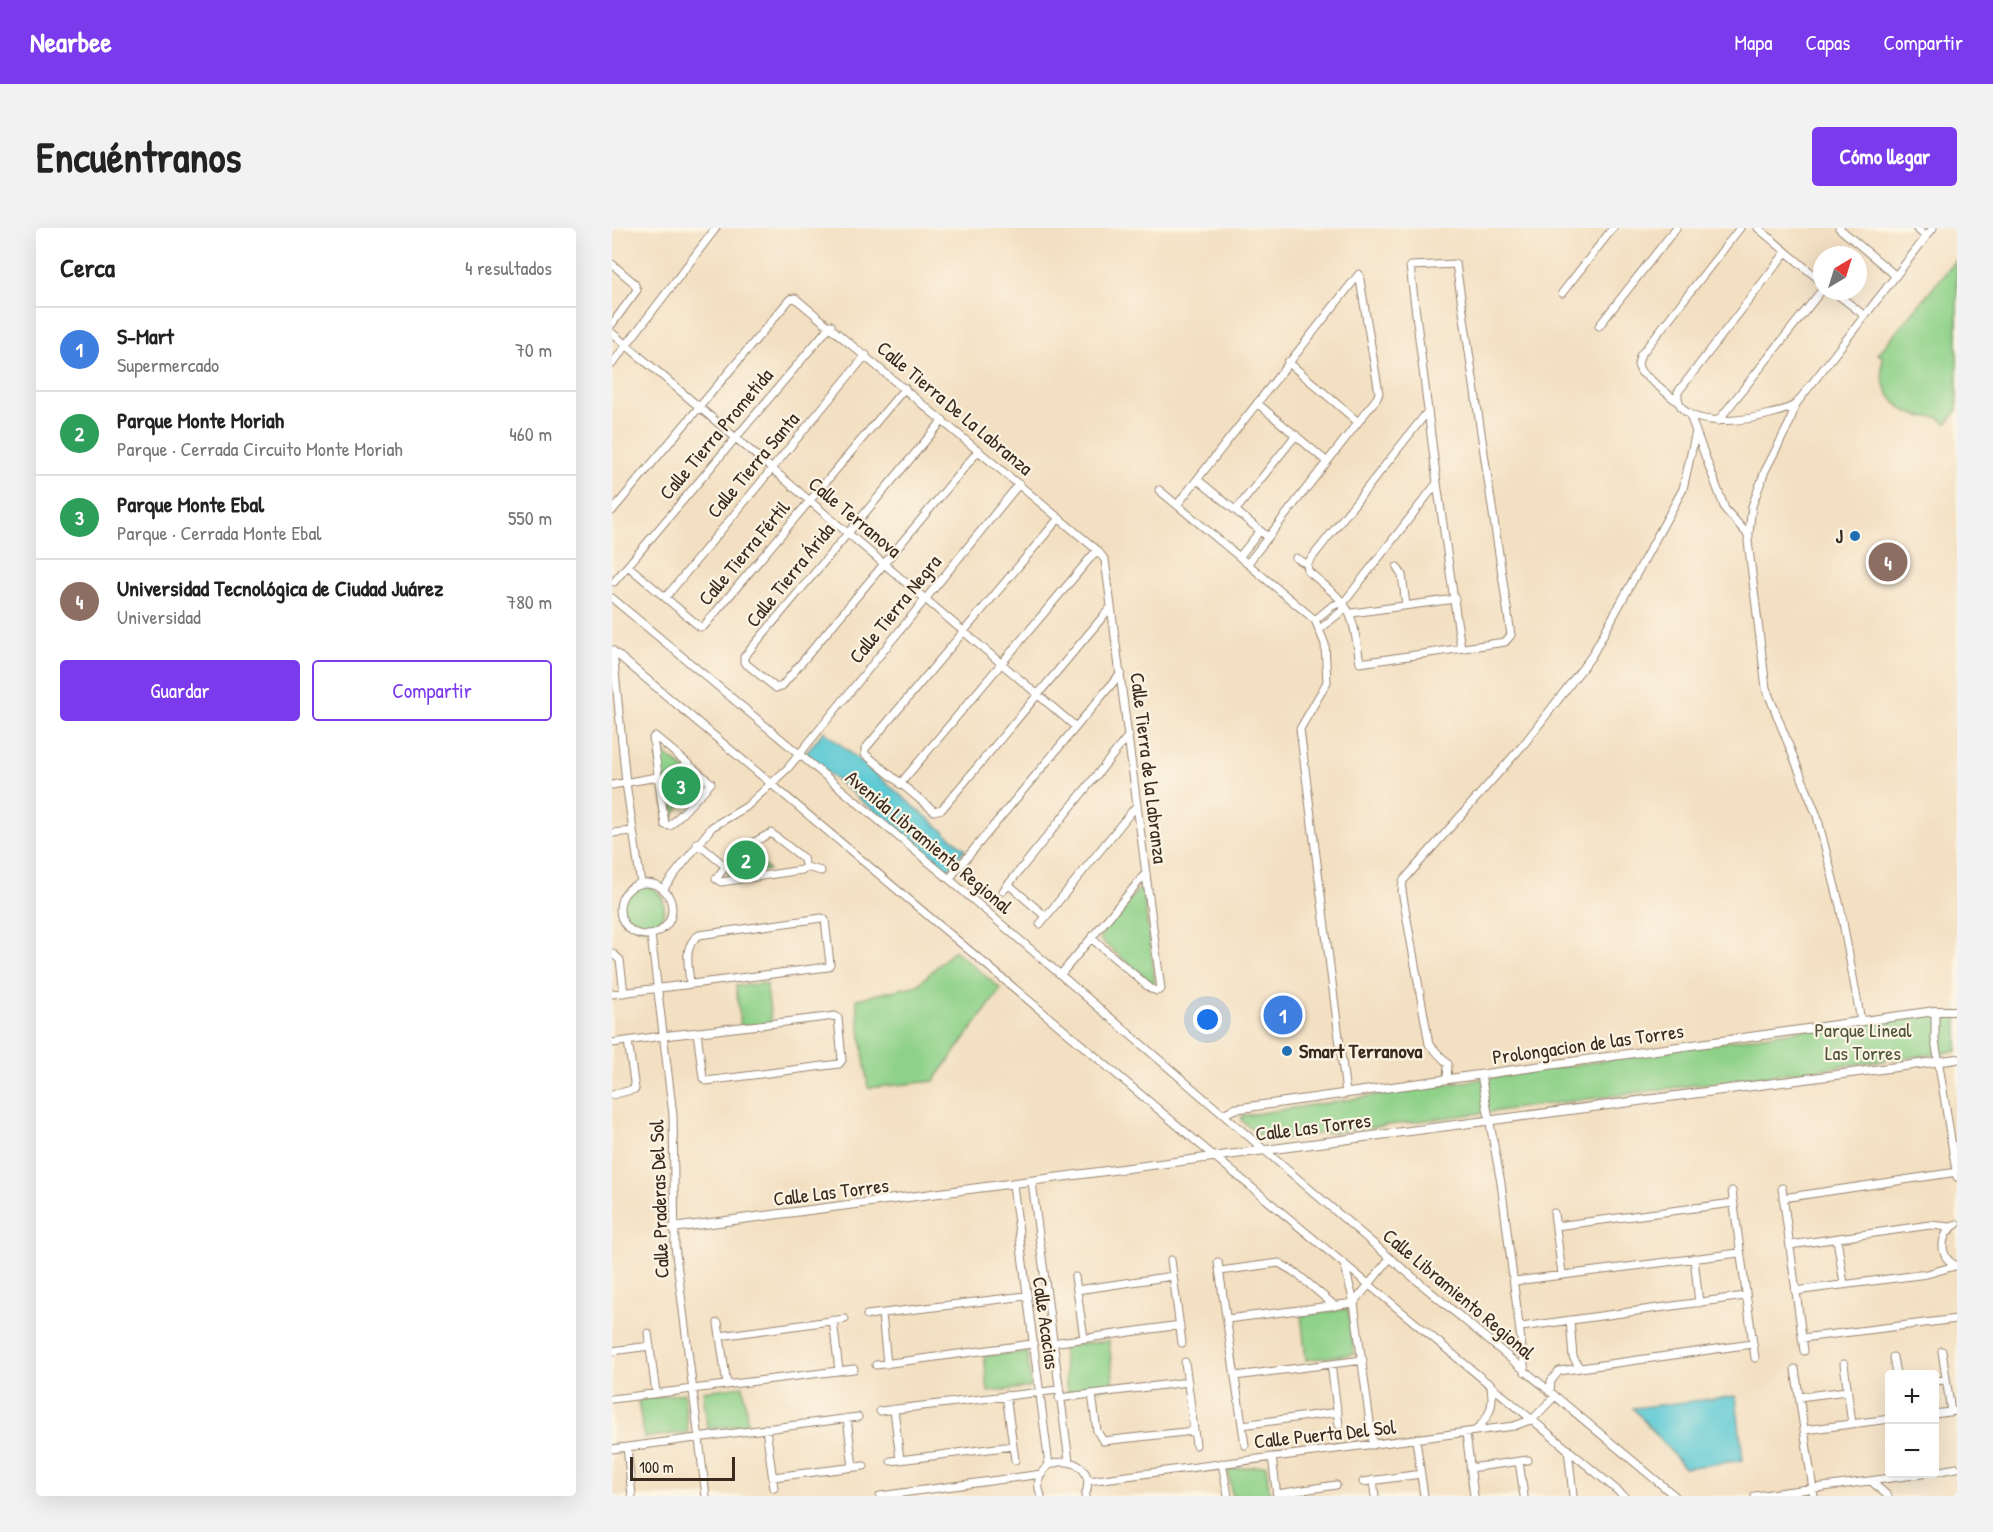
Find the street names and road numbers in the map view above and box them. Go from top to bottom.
street label: Calle Tierra De La Labranza [872,334,1039,481]
street label: Calle Tierra Prometida [653,362,779,505]
street label: Calle Tierra Santa [700,406,805,523]
street label: Calle Terranova [803,470,908,564]
street label: Calle Tierra Fértil [692,494,796,611]
street label: Calle Tierra Árida [739,517,840,633]
street label: Calle Tierra Negra [842,549,947,669]
street label: Calle Tierra de la Labranza [1124,671,1175,865]
street label: Avenida Libramiento Regional [840,764,1019,920]
street label: Prolongacion de las Torres [1491,1017,1686,1070]
street label: Calle Las Torres [1254,1106,1372,1147]
street label: Calle Praderas Del Sol [642,1119,675,1279]
street label: Calle Las Torres [772,1171,890,1212]
street label: Calle Libramiento Regional [1377,1222,1542,1366]
street label: Calle Acacias [1027,1275,1066,1371]
street label: Calle Puerta Del Sol [1253,1413,1398,1454]

